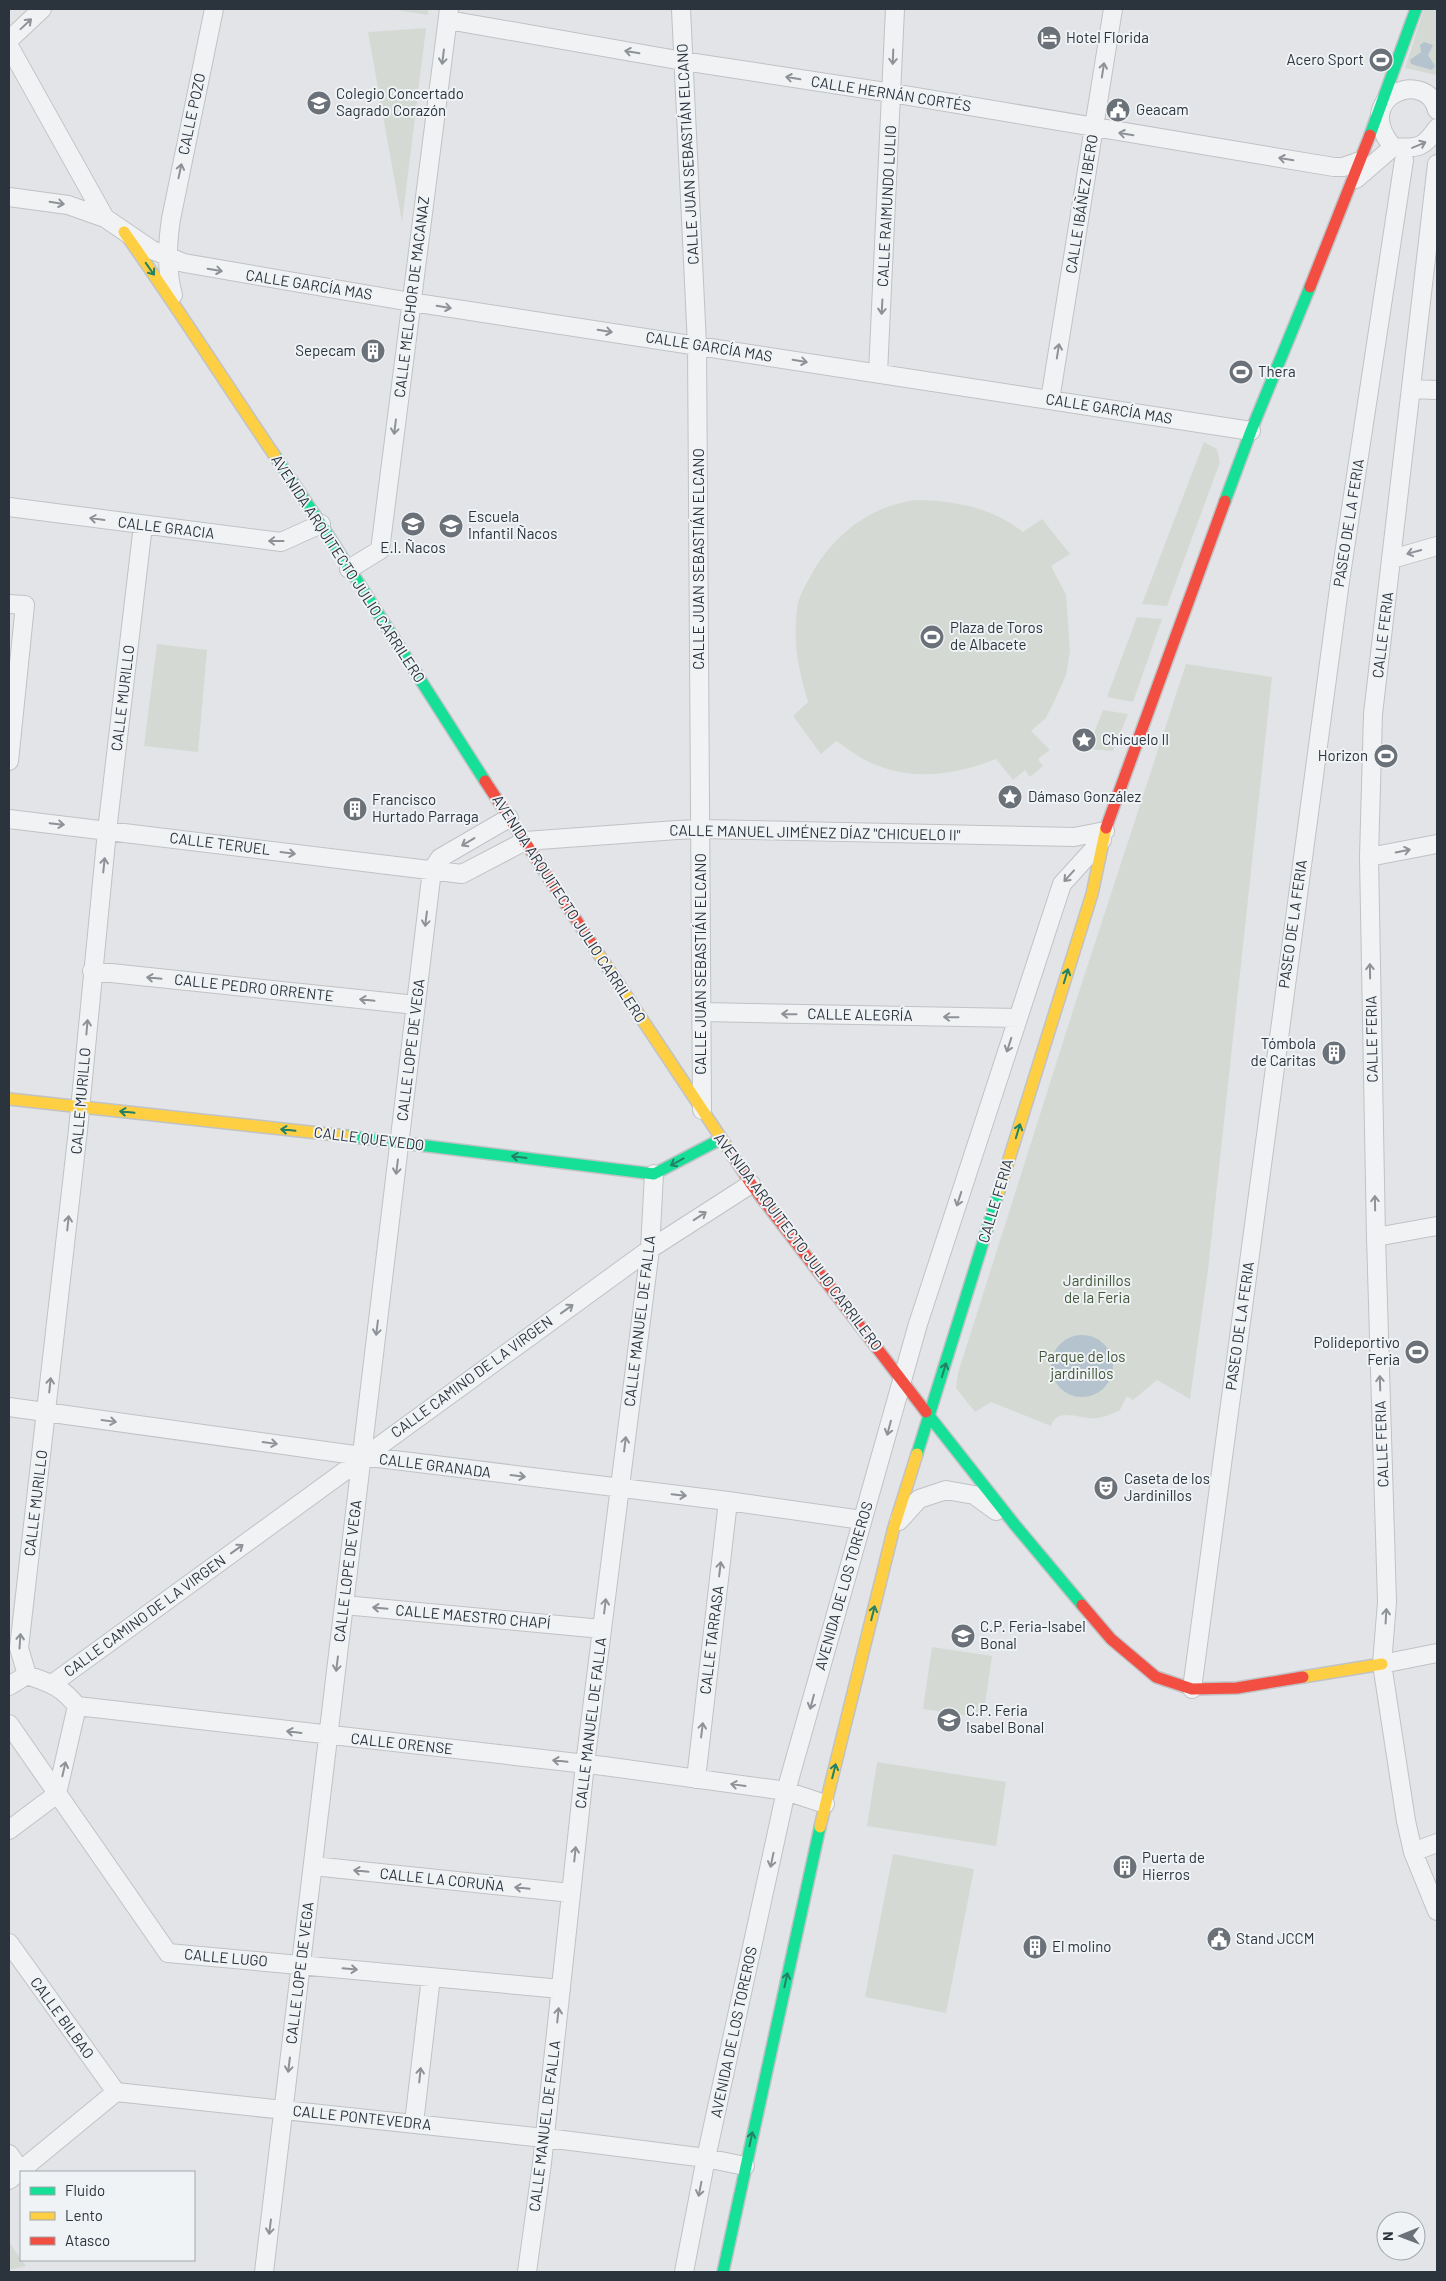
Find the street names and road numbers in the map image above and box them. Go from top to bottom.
street label: CALLE JUAN SEBASTIÁN ELCANO [672,43,702,265]
street label: CALLE POZO [174,71,208,156]
street label: CALLE HERNÁN CORTÉS [810,71,972,115]
street label: CALLE RAIMUNDO LULIO [873,125,899,287]
street label: CALLE IBÁÑEZ IBERO [1061,133,1101,275]
street label: CALLE MELCHOR DE MACANAZ [390,195,432,399]
street label: CALLE GARCÍA MAS [245,265,374,303]
street label: CALLE GARCÍA MAS [645,327,774,365]
street label: CALLE GARCÍA MAS [1045,389,1174,427]
street label: CALLE JUAN SEBASTIÁN ELCANO [689,448,707,670]
street label: AVENIDA ARQUITECTO JULIO CARRILERO [268,451,429,686]
street label: PASEO DE LA FERIA [1329,457,1367,588]
street label: CALLE GRACIA [117,512,215,542]
street label: CALLE FERIA [1368,591,1396,679]
street label: CALLE MURILLO [107,644,137,752]
street label: AVENIDA ARQUITECTO JULIO CARRILERO [489,791,650,1026]
street label: CALLE MANUEL JIMÉNEZ DÍAZ "CHICUELO II" [669,820,961,844]
street label: CALLE TERUEL [169,828,272,858]
street label: CALLE JUAN SEBASTIÁN ELCANO [691,853,709,1075]
street label: PASEO DE LA FERIA [1274,858,1310,989]
street label: CALLE PEDRO ORRENTE [173,970,335,1004]
street label: CALLE LOPE DE VEGA [392,978,428,1122]
street label: CALLE FERIA [1361,995,1381,1083]
street label: CALLE ALEGRÍA [807,1004,913,1024]
street label: CALLE MURILLO [66,1047,94,1155]
street label: CALLE QUEVEDO [313,1122,425,1154]
street label: AVENIDA ARQUITECTO JULIO CARRILERO [711,1129,887,1354]
street label: CALLE FERIA [974,1156,1016,1245]
street label: CALLE MANUEL DE FALLA [620,1234,658,1408]
street label: PASEO DE LA FERIA [1221,1260,1257,1391]
street label: CALLE CAMINO DE LA VIRGEN [387,1311,556,1441]
street label: CALLE FERIA [1370,1400,1392,1488]
street label: CALLE MURILLO [20,1449,50,1557]
street label: CALLE GRANADA [378,1449,492,1481]
street label: CALLE LOPE DE VEGA [329,1499,365,1643]
street label: AVENIDA DE LOS TOREROS [810,1499,876,1672]
street label: CALLE CAMINO DE LA VIRGEN [60,1550,229,1680]
street label: CALLE TARRASA [695,1584,727,1695]
street label: CALLE MAESTRO CHAPÍ [395,1600,551,1632]
street label: CALLE MANUEL DE FALLA [571,1636,609,1810]
street label: CALLE ORENSE [350,1729,454,1757]
street label: CALLE LA CORUÑA [379,1864,505,1894]
street label: CALLE LOPE DE VEGA [281,1901,317,2045]
street label: CALLE LUGO [184,1944,269,1970]
street label: AVENIDA DE LOS TOREROS [706,1944,760,2119]
street label: CALLE BILBAO [27,1973,98,2062]
street label: CALLE MANUEL DE FALLA [525,2039,563,2213]
street label: CALLE PONTEVEDRA [292,2101,432,2133]

